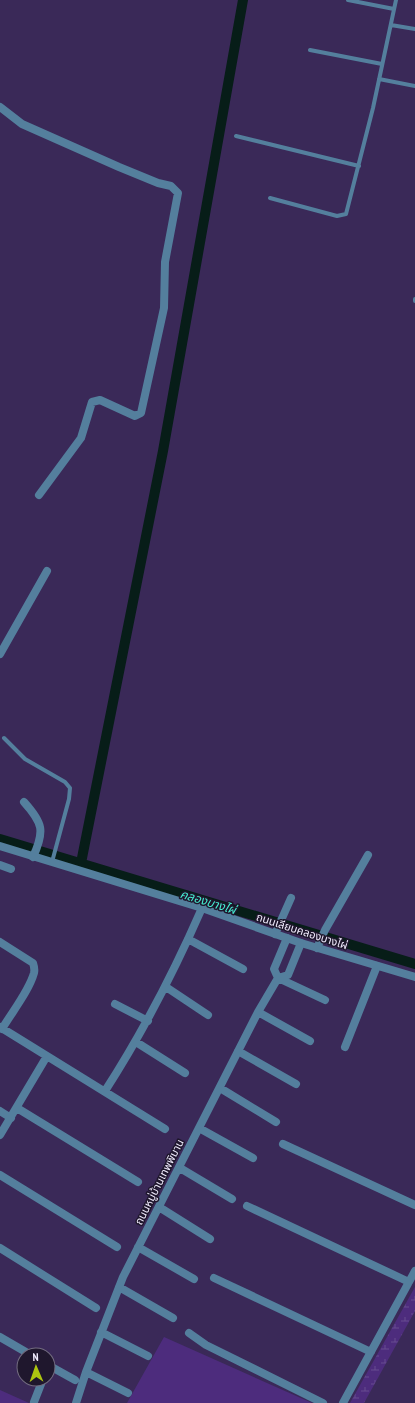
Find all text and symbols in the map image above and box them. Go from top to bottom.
water label: คลองบางไผ่ [178,886,240,918]
street label: ถนนเลียบคลองบางไผ่ [254,910,350,952]
street label: ถนนหมู่บ้านเทพพิมาน [131,1137,187,1227]
north arrow [16,1347,56,1387]
text: N [32,1350,39,1364]

